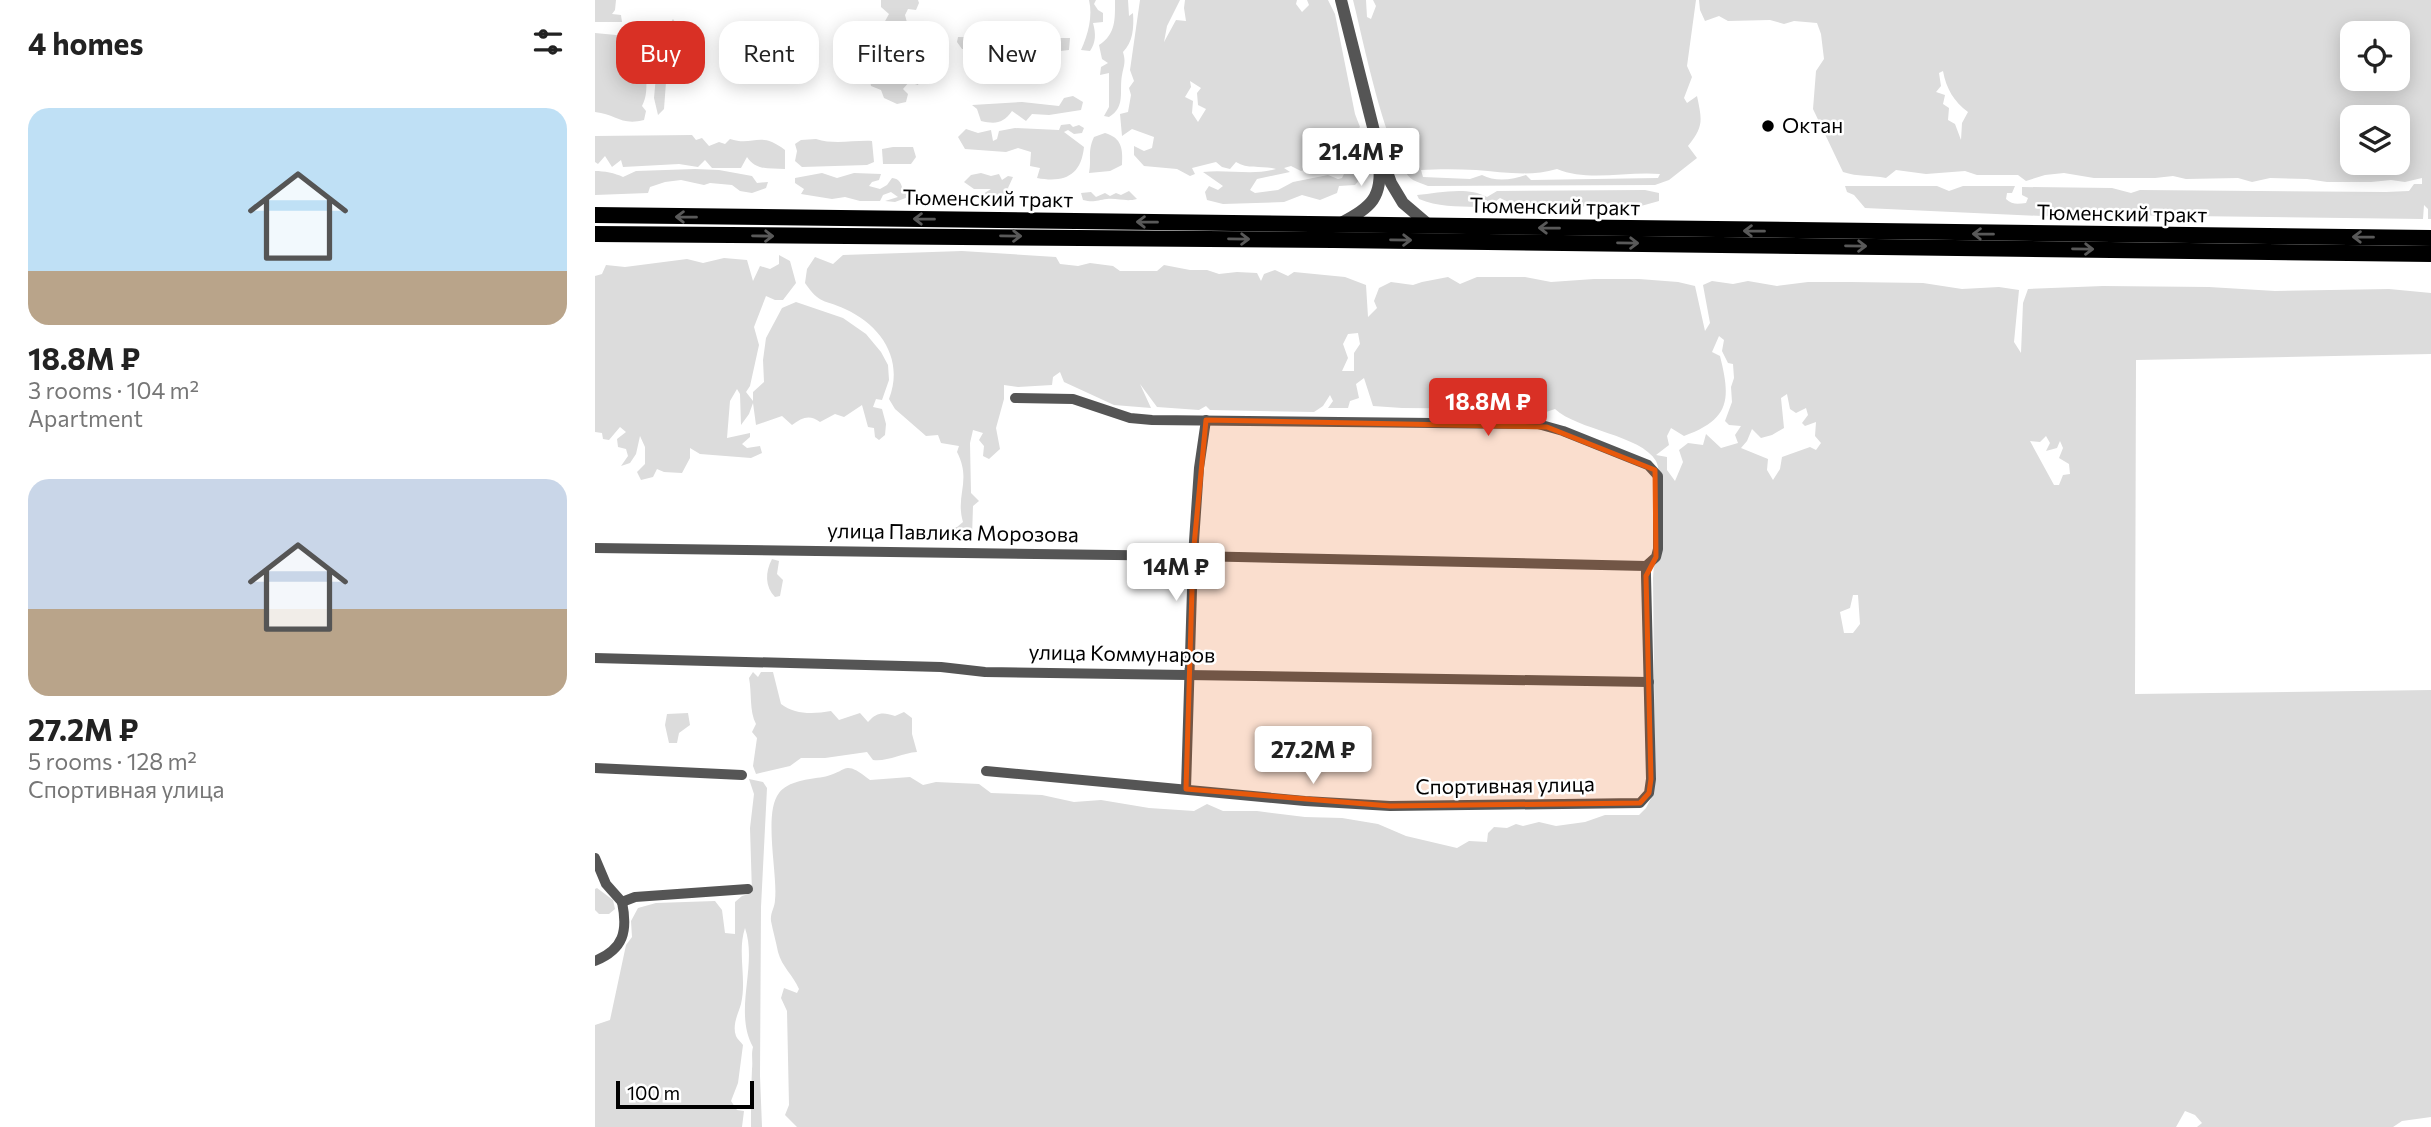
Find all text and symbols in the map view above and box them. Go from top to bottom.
chip: Buy [616,21,705,84]
chip: Rent [719,21,819,84]
chip: Filters [833,21,949,84]
chip: New [963,21,1061,84]
map controls [2340,21,2410,175]
button: locate [2340,21,2410,91]
icon: filters [529,23,567,61]
text: 4 homes [28,24,143,61]
button: layers [2340,105,2410,175]
place label: Октан [1782,112,1843,137]
marker: Октан [1760,118,1776,134]
pin: 21.4M ₽ [1296,128,1426,188]
text: 21.4M ₽ [1318,137,1404,165]
icon: home [235,153,361,279]
street label: Тюменский тракт [902,184,1074,211]
street label: Тюменский тракт [1469,192,1641,219]
street label: Тюменский тракт [2036,199,2208,226]
one-way arrow [674,210,697,223]
one-way arrow [913,213,936,226]
one-way arrow [1136,216,1159,229]
one-way arrow [1538,221,1561,234]
one-way arrow [1743,224,1766,237]
one-way arrow [1972,227,1995,241]
one-way arrow [751,229,774,242]
one-way arrow [999,229,1022,243]
one-way arrow [2352,230,2375,244]
one-way arrow [1227,232,1250,245]
one-way arrow [1389,234,1412,247]
one-way arrow [1617,236,1640,250]
one-way arrow [1844,239,1867,253]
one-way arrow [2072,242,2095,256]
text: 18.8M ₽ [28,339,140,376]
text: 3 rooms · 104 m² [28,376,199,404]
pin: 18.8M ₽ [1423,378,1553,438]
text: 18.8M ₽ [1445,387,1531,415]
text: Apartment [28,404,143,432]
street label: улица Павлика Морозова [827,517,1079,546]
icon: home [235,524,361,650]
pin: 14M ₽ [1127,544,1225,603]
text: 14M ₽ [1143,552,1209,580]
street label: улица Коммунаров [1028,638,1216,667]
text: 27.2M ₽ [28,710,138,747]
pin: 27.2M ₽ [1248,726,1378,786]
text: 27.2M ₽ [1271,735,1355,763]
text: 5 rooms · 128 m² [28,747,197,775]
street label: Спортивная улица [1415,770,1595,799]
text: Спортивная улица [28,775,225,803]
scale bar [616,1078,754,1110]
text: 100 m [627,1081,680,1104]

